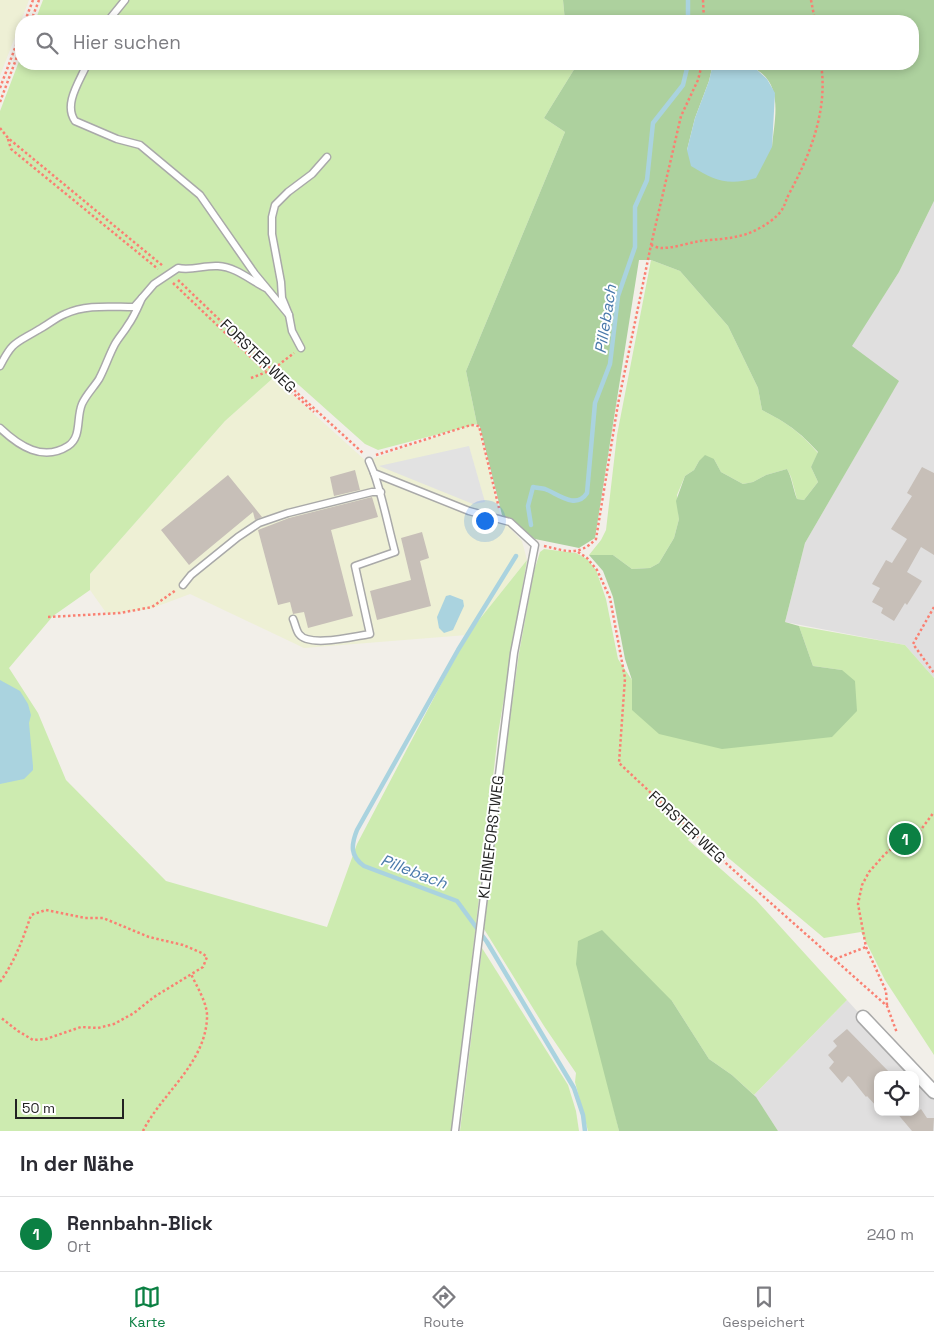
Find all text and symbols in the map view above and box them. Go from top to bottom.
search box [15,15,919,70]
icon: search [33,29,61,57]
text: Hier suchen [73,30,181,55]
water label: Pillebach [590,282,621,355]
street label: FORSTER WEG [216,315,300,397]
your location [472,508,498,534]
street label: KLEINEFORSTWEG [473,774,508,900]
street label: FORSTER WEG [645,786,730,867]
pin: 1 [889,820,921,858]
water label: Pillebach [378,849,451,894]
map controls [874,1071,919,1116]
button: locate [874,1071,919,1116]
scale bar [15,1096,124,1119]
text: 50 m [22,1099,55,1117]
text: In der Nähe [20,1150,134,1177]
text: Rennbahn-Blick [67,1211,213,1236]
text: 1 [32,1224,40,1245]
text: 240 m [867,1224,914,1245]
text: Ort [67,1236,91,1257]
tab: Karte [129,1283,165,1331]
tab: Route [424,1283,464,1331]
tab: Gespeichert [722,1283,805,1331]

